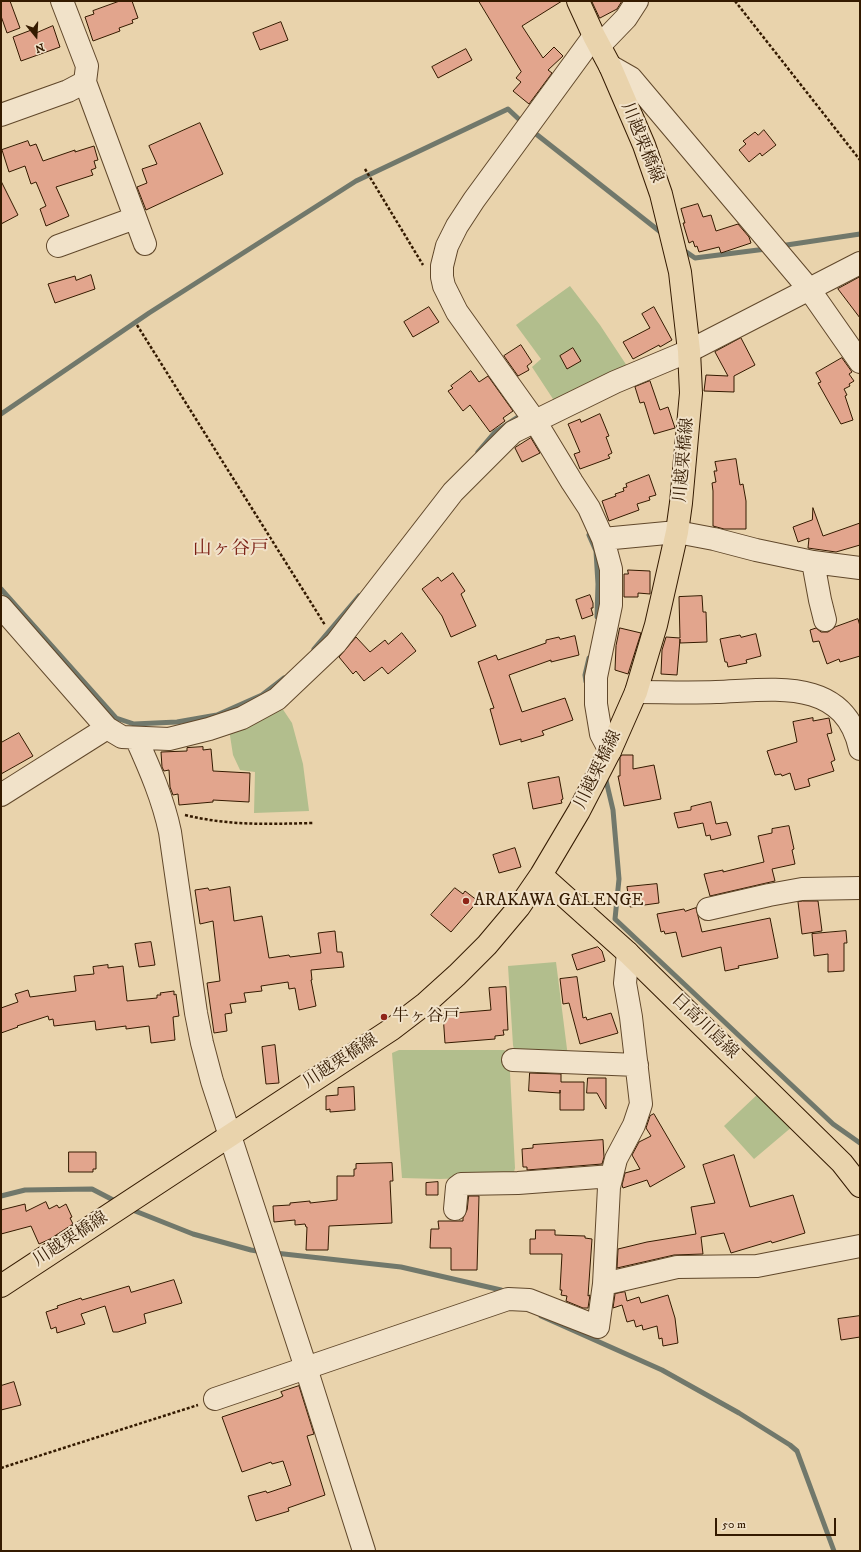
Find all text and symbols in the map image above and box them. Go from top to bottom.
north arrow [16,16,56,56]
text: N [33,39,46,55]
street label: 川越栗橋線 [616,100,666,186]
street label: 川越栗橋線 [671,417,699,503]
district label: 山ヶ谷戸 [193,539,269,561]
street label: 川越栗橋線 [571,727,627,813]
place label: ARAKAWA GALENGE [474,891,643,911]
marker: ARAKAWA GALENGE [461,896,471,906]
street label: 日高川島線 [666,990,742,1064]
place label: 牛ヶ谷戸 [392,1007,460,1027]
marker: 牛ヶ谷戸 [379,1012,389,1022]
street label: 川越栗橋線 [300,1030,382,1094]
street label: 川越栗橋線 [30,1208,112,1272]
scale bar [717,1510,838,1536]
text: 50 m [722,1517,746,1532]

